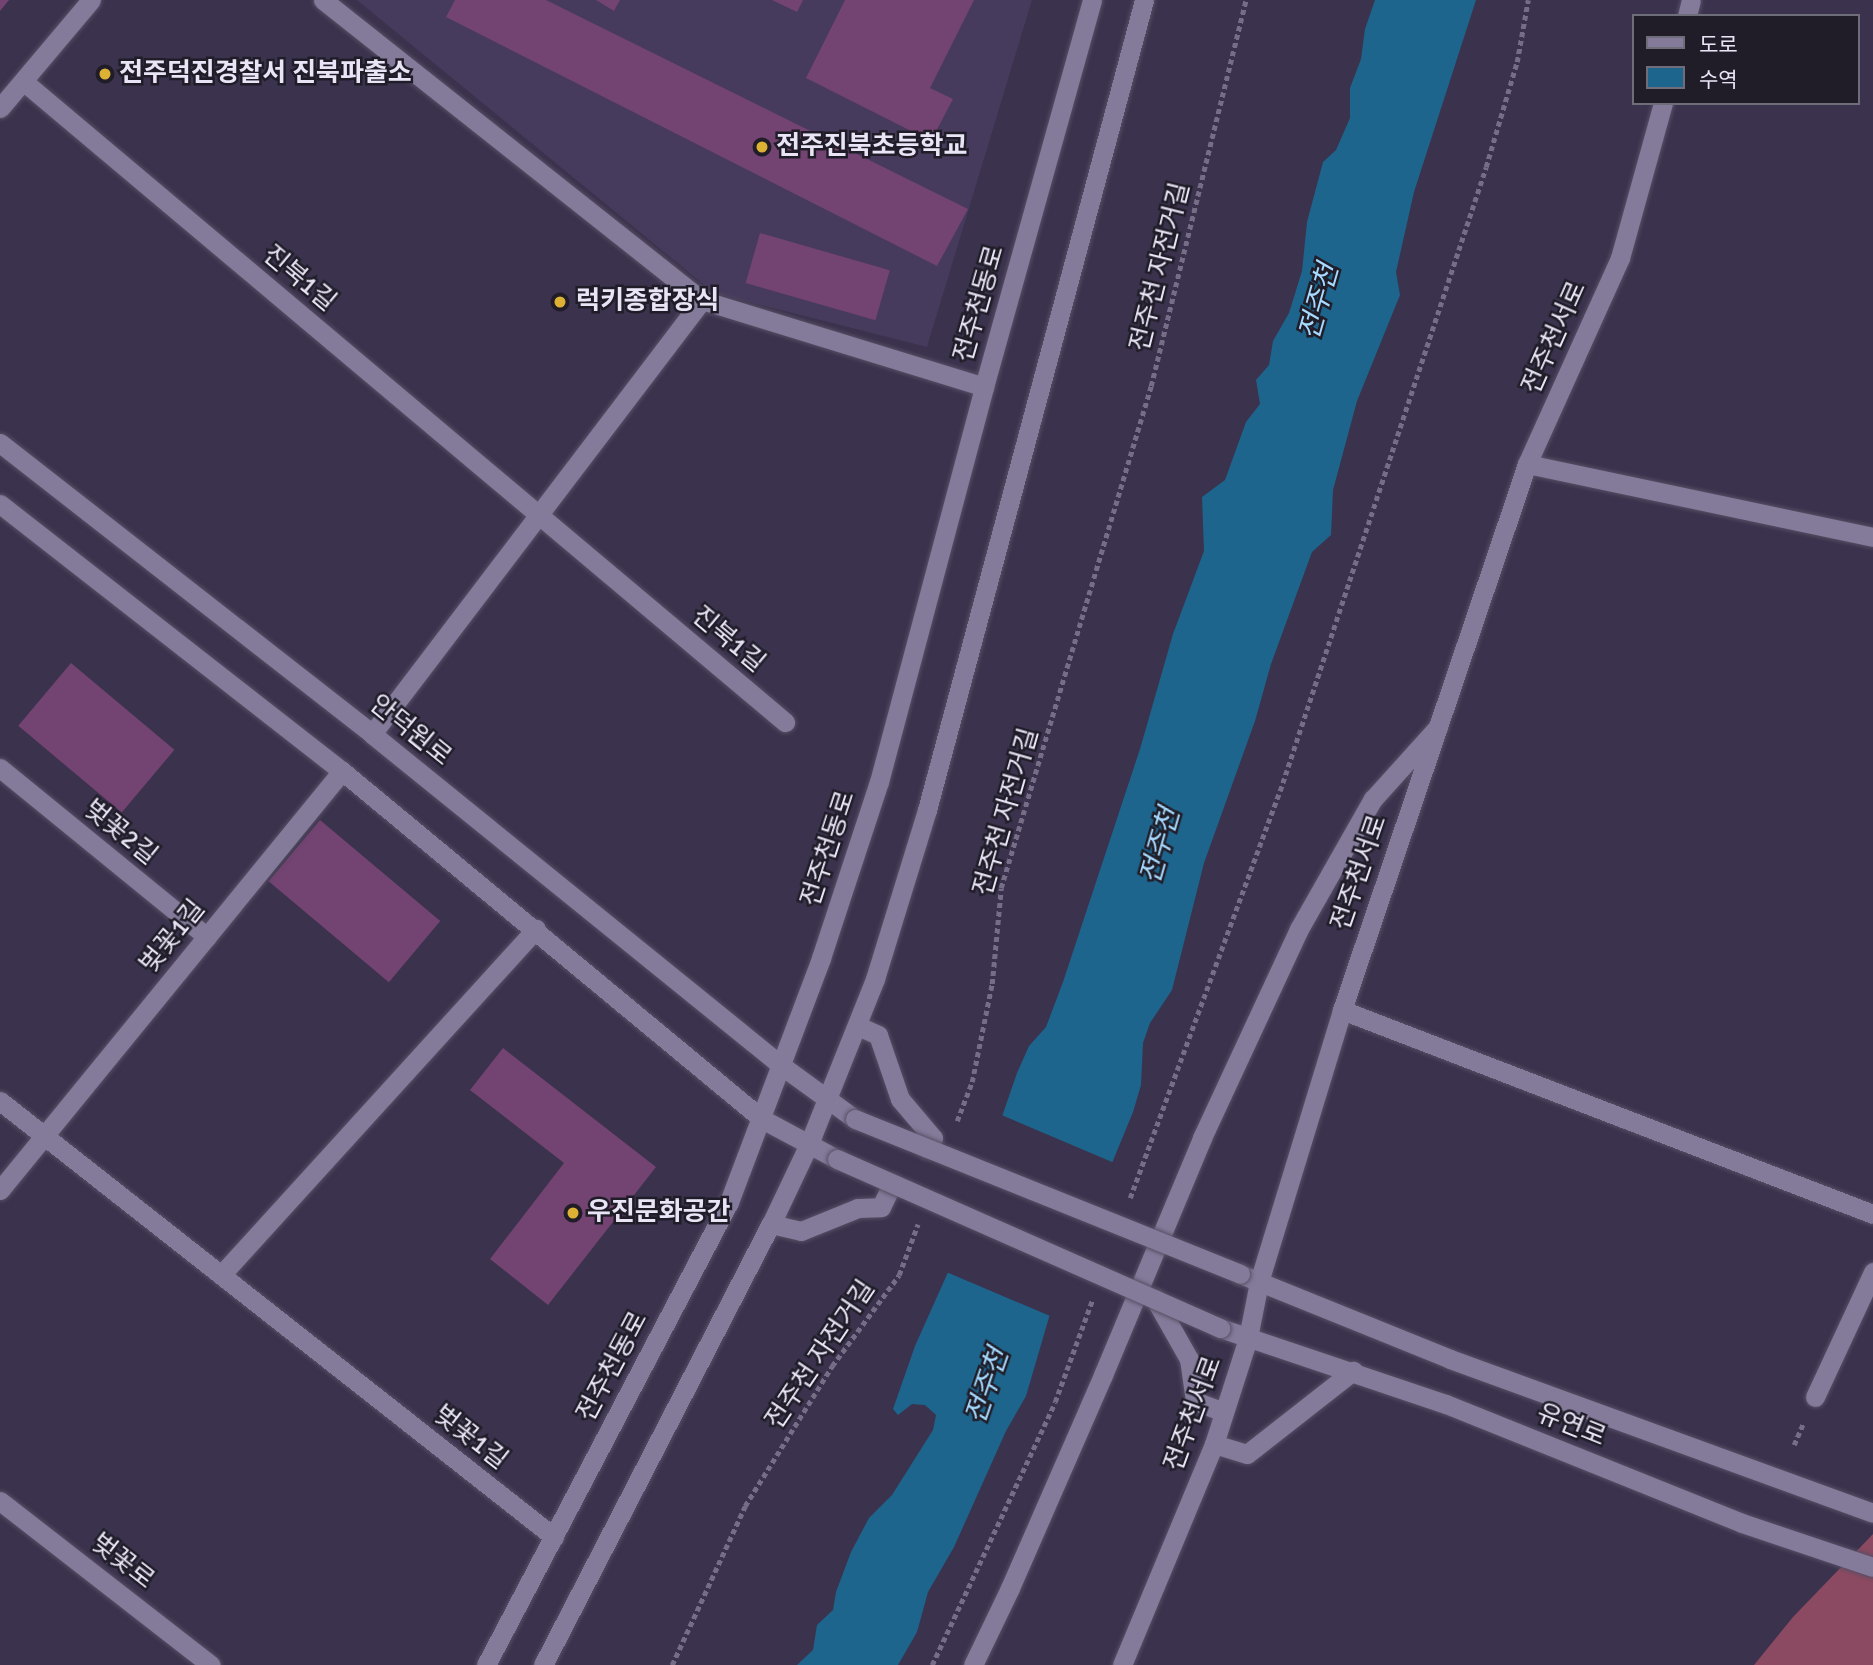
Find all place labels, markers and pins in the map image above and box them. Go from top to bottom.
place label: 전주덕진경찰서 진북파출소 [119,58,412,90]
marker: 전주덕진경찰서 진북파출소 [97,66,113,82]
place label: 전주진북초등학교 [776,131,967,163]
marker: 전주진북초등학교 [754,139,770,155]
place label: 럭키종합장식 [576,286,720,318]
marker: 럭키종합장식 [550,292,570,312]
place label: 우진문화공간 [587,1197,731,1229]
marker: 우진문화공간 [565,1205,581,1221]

